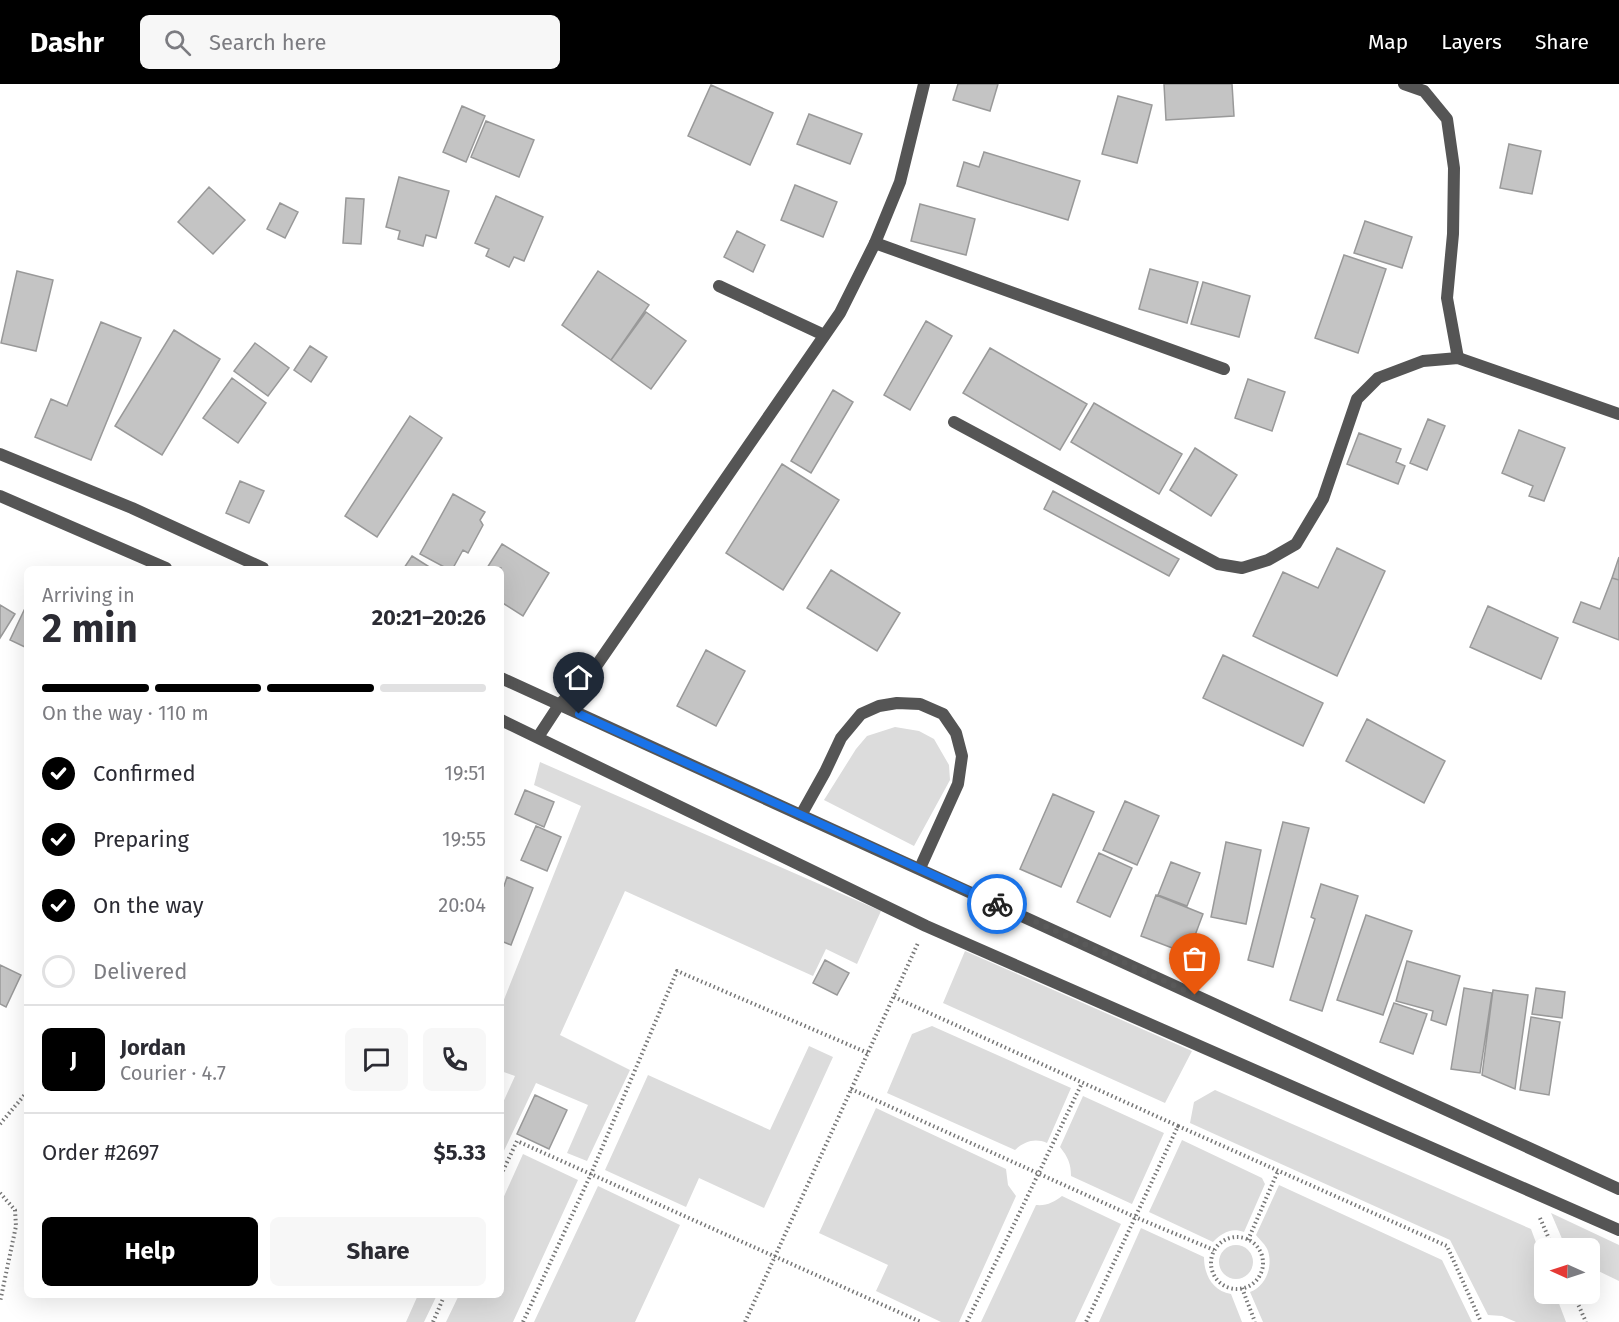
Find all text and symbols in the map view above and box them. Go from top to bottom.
search box [140,15,560,69]
text: Dashr [30,26,104,59]
icon: search [161,26,194,59]
text: Search here [209,29,326,56]
text: Map [1368,29,1408,55]
text: Layers [1441,29,1502,55]
text: Share [1535,29,1589,55]
text: Arriving in [42,583,135,607]
text: 20:21–20:26 [372,604,486,631]
text: 2 min [42,606,138,652]
pin [553,652,604,714]
icon: home [562,661,595,694]
text: On the way · 110 m [42,701,209,725]
icon: check [42,757,75,790]
text: Confirmed [93,760,196,787]
text: 19:51 [444,761,486,785]
icon: check [42,823,75,856]
text: Preparing [93,826,189,853]
text: 19:55 [442,827,486,851]
courier [967,874,1027,934]
icon: bike [981,888,1014,921]
icon: check [42,889,75,922]
text: On the way [93,892,204,919]
text: 20:04 [438,893,486,917]
pin [1169,933,1220,995]
icon: bag [1178,942,1211,975]
text: Delivered [93,958,188,985]
button: chat [345,1028,408,1091]
button: phone [423,1028,486,1091]
text: Jordan [120,1034,186,1061]
text: J [70,1046,77,1073]
text: Courier · 4.7 [120,1061,226,1085]
text: Order #2697 [42,1139,159,1166]
text: $5.33 [434,1139,486,1166]
button: Help [42,1217,258,1286]
button: Share [270,1217,486,1286]
north arrow [1534,1238,1600,1304]
map controls [1534,1238,1600,1304]

